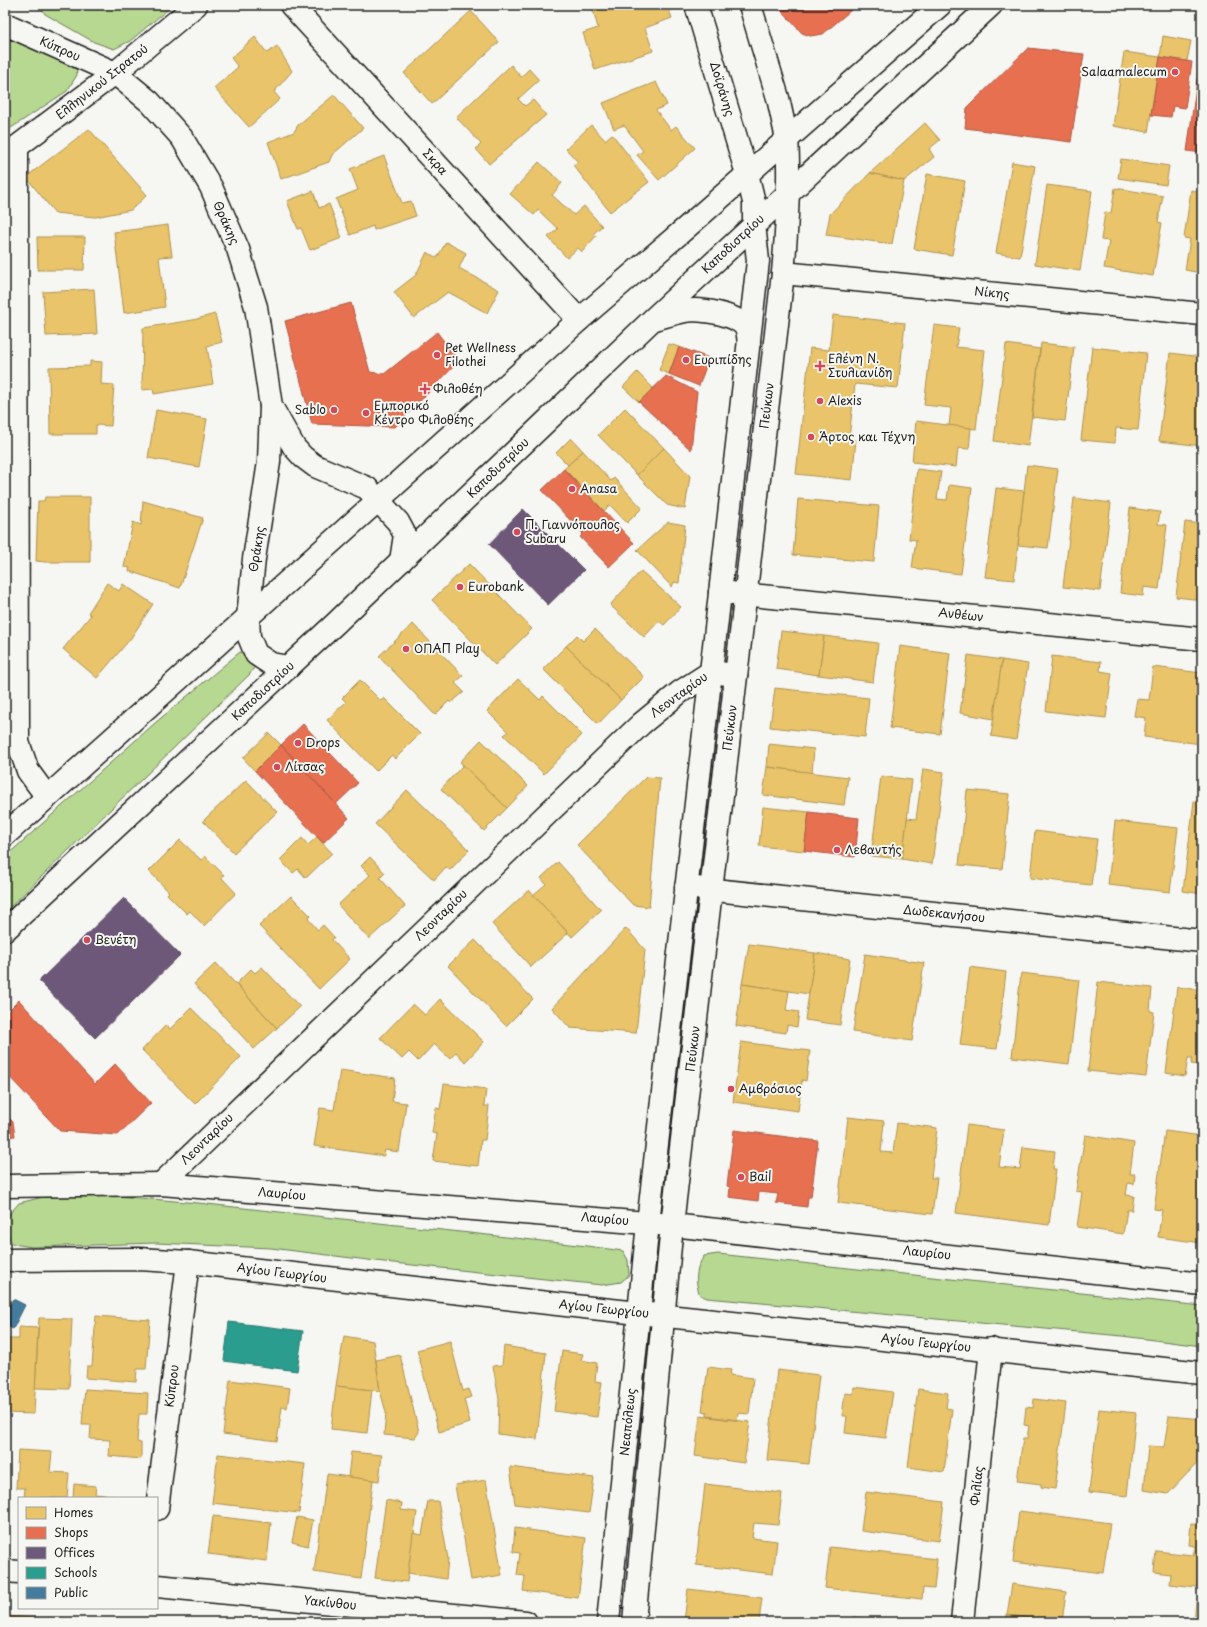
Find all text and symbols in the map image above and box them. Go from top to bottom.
street label: Κύπρου [37,31,84,65]
street label: Ελληνικού Στρατού [51,39,152,123]
street label: Δοϊράνης [706,59,740,118]
place label: Salaamalecum [1081,62,1167,80]
marker: Salaamalecum [1170,67,1180,77]
street label: Σκρα [419,144,453,179]
street label: Θράκης [209,198,245,247]
street label: Καποδιστρίου [697,209,768,277]
street label: Νίκης [974,281,1011,303]
place label: Pet Wellness Filothei [445,338,516,370]
place label: Ελένη Ν. Στυλιανίδη [828,349,892,381]
marker: Pet Wellness Filothei [432,350,442,360]
place label: Ευριπίδης [694,350,752,368]
marker: Ευριπίδης [681,355,691,365]
marker: Ελένη Ν. Στυλιανίδη [815,361,825,371]
place label: Φιλοθέη [433,379,483,397]
street label: Πεύκων [754,382,778,430]
marker: Φιλοθέη [420,384,430,394]
place label: Alexis [828,391,862,409]
place label: Εμπορικό Κέντρο Φιλοθέης [374,396,474,428]
marker: Alexis [815,396,825,406]
place label: Sablo [295,400,326,418]
marker: Sablo [329,405,339,415]
marker: Εμπορικό Κέντρο Φιλοθέης [361,408,371,418]
place label: Άρτος και Τέχνη [819,427,916,445]
marker: Άρτος και Τέχνη [806,432,816,442]
street label: Καποδιστρίου [462,433,532,502]
place label: Anasa [580,479,617,497]
marker: Anasa [567,484,577,494]
place label: Π. Γιαννόπουλος Subaru [525,515,620,547]
street label: Θράκης [244,525,269,573]
marker: Π. Γιαννόπουλος Subaru [512,527,522,537]
place label: Eurobank [468,577,524,595]
marker: Eurobank [455,582,465,592]
street label: Ανθέων [937,603,985,625]
place label: ΟΠΑΠ Play [414,639,480,657]
marker: ΟΠΑΠ Play [401,644,411,654]
street label: Καποδιστρίου [227,656,298,724]
street label: Λεονταρίου [646,667,711,721]
street label: Πεύκων [717,704,741,752]
place label: Drops [306,733,340,751]
marker: Drops [293,738,303,748]
place label: Λίτσας [285,757,324,775]
marker: Λίτσας [272,762,282,772]
place label: Λεβαντής [845,840,902,858]
marker: Λεβαντής [832,845,842,855]
street label: Λεονταρίου [410,884,471,944]
street label: Δωδεκανήσου [902,900,986,926]
place label: Βενέτη [95,930,137,948]
marker: Βενέτη [82,935,92,945]
street label: Πεύκων [680,1025,704,1073]
place label: Αμβρόσιος [739,1079,802,1097]
marker: Αμβρόσιος [726,1084,736,1094]
street label: Λεονταρίου [176,1108,237,1168]
place label: Bail [749,1167,771,1185]
marker: Bail [736,1172,746,1182]
street label: Λαυρίου [257,1182,307,1204]
street label: Λαυρίου [580,1207,630,1229]
street label: Λαυρίου [902,1241,952,1263]
street label: Αγίου Γεωργίου [236,1258,328,1286]
street label: Αγίου Γεωργίου [558,1294,650,1322]
street label: Αγίου Γεωργίου [880,1328,972,1356]
street label: Κύπρου [159,1363,183,1408]
street label: Νεαπόλεως [615,1387,640,1457]
street label: Φιλίας [965,1465,987,1507]
legend [18,1497,158,1609]
text: Homes [54,1503,93,1521]
text: Shops [54,1523,89,1541]
text: Offices [54,1543,95,1561]
text: Schools [54,1563,98,1581]
text: Public [54,1583,88,1601]
street label: Υακίνθου [303,1590,358,1614]

